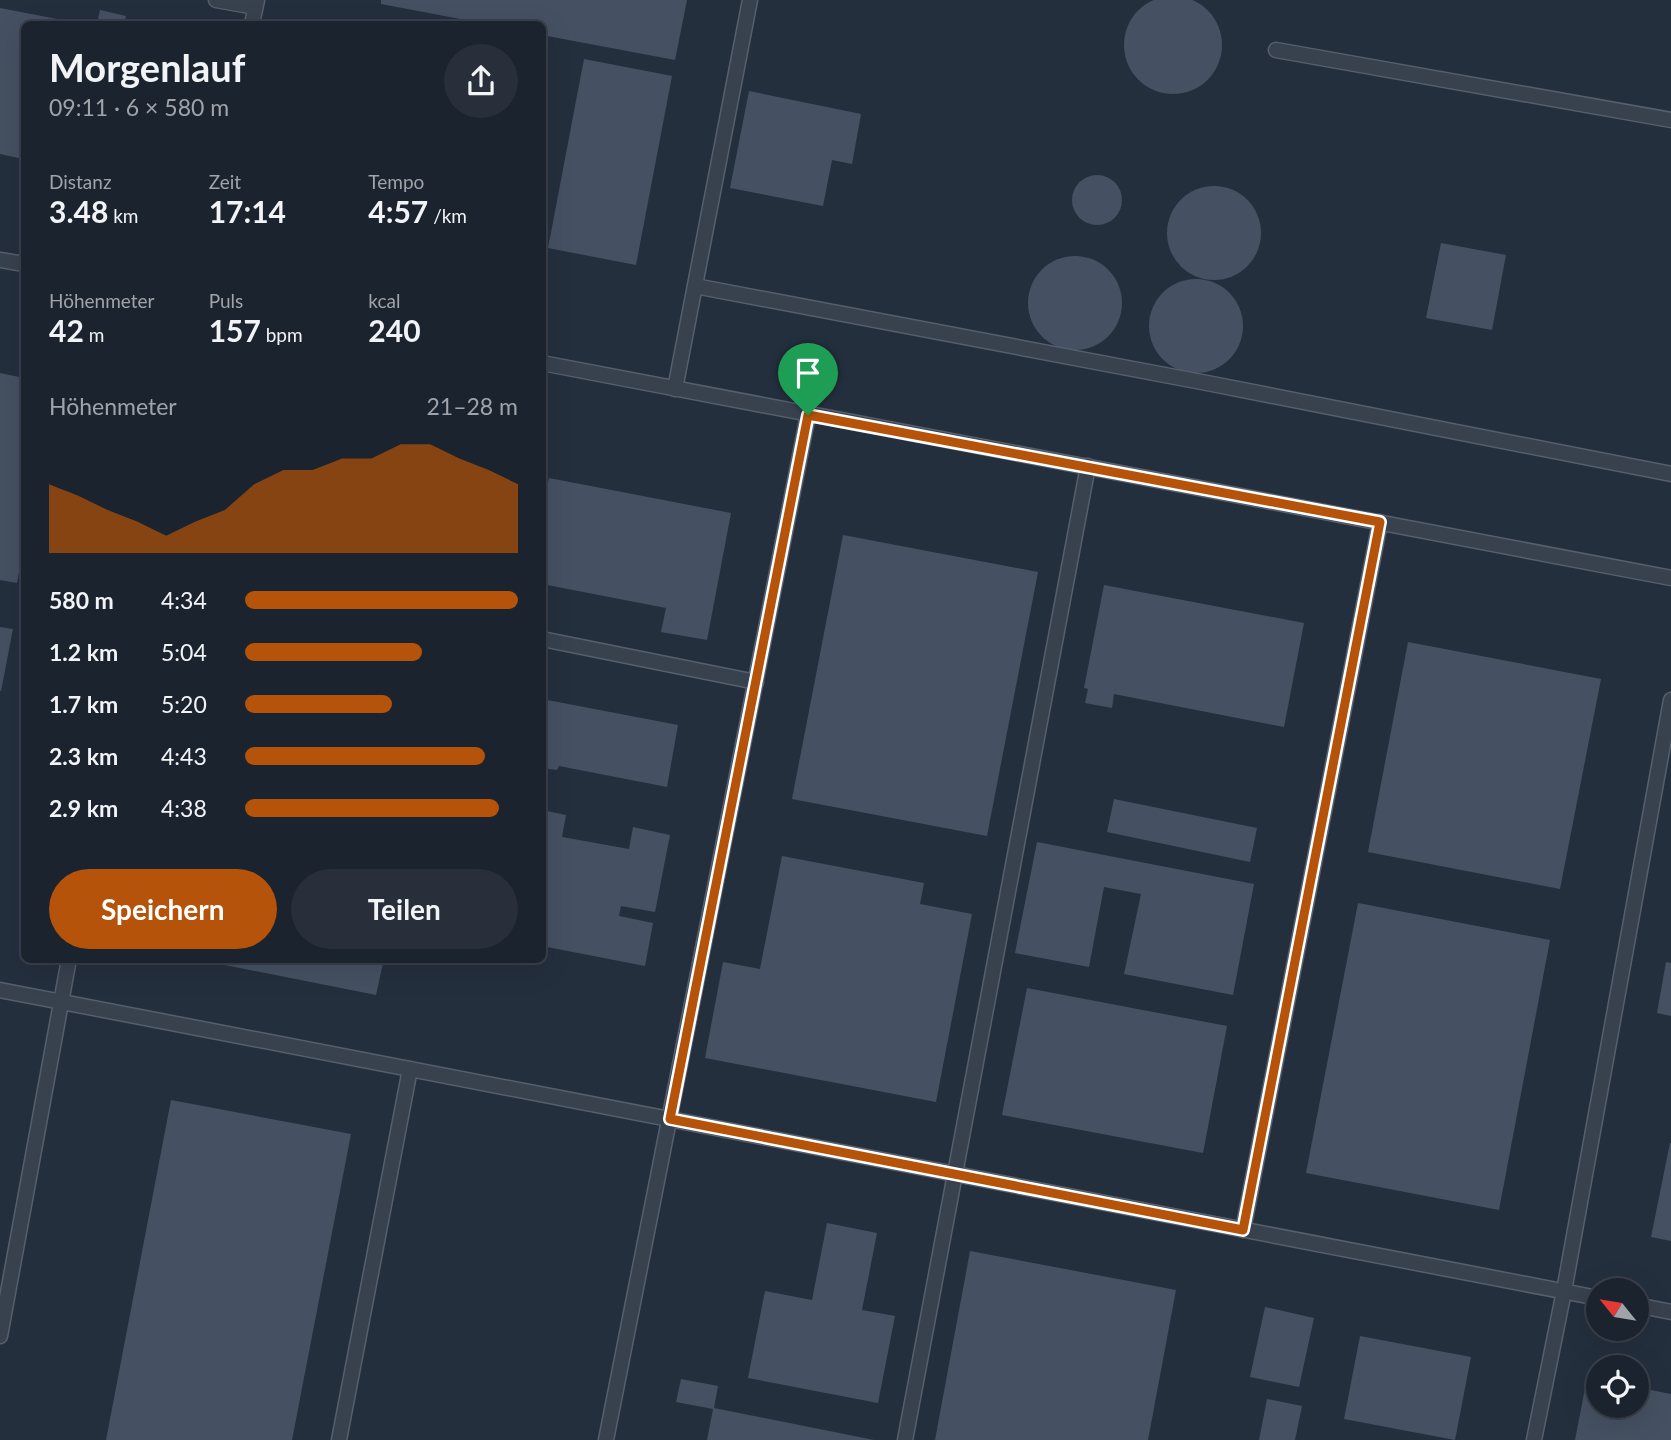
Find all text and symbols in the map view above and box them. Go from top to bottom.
text: Morgenlauf [49,44,245,90]
button: share [444,44,518,118]
text: 09:11 · 6 × 580 m [49,93,229,121]
text: Distanz [49,170,112,193]
text: Zeit [209,170,241,193]
text: Tempo [368,170,424,193]
text: 3.48 [49,193,108,229]
text: 17:14 [209,193,286,229]
text: 4:57 [368,193,428,229]
text: km [108,204,138,227]
text: /km [428,204,467,227]
text: Höhenmeter [49,289,155,312]
text: Puls [209,289,243,312]
text: kcal [368,289,400,312]
text: 42 [49,312,84,348]
text: 157 [209,312,261,348]
text: 240 [368,312,421,348]
text: m [84,323,104,346]
text: bpm [261,323,303,346]
pin [778,343,838,415]
icon: arrive [789,354,827,392]
text: Höhenmeter [49,392,177,420]
text: 21–28 m [426,392,518,420]
text: 580 m [49,586,114,614]
text: 4:34 [161,586,207,614]
text: 1.2 km [49,638,118,666]
text: 5:04 [161,638,207,666]
text: 1.7 km [49,690,118,718]
text: 5:20 [161,690,207,718]
text: 2.3 km [49,742,118,770]
text: 4:43 [161,742,207,770]
text: 2.9 km [49,794,118,822]
text: 4:38 [161,794,207,822]
button: Speichern [49,869,277,949]
button: Teilen [291,869,518,949]
north arrow [1586,1278,1648,1340]
map controls [1586,1278,1649,1418]
button: locate [1586,1355,1649,1418]

